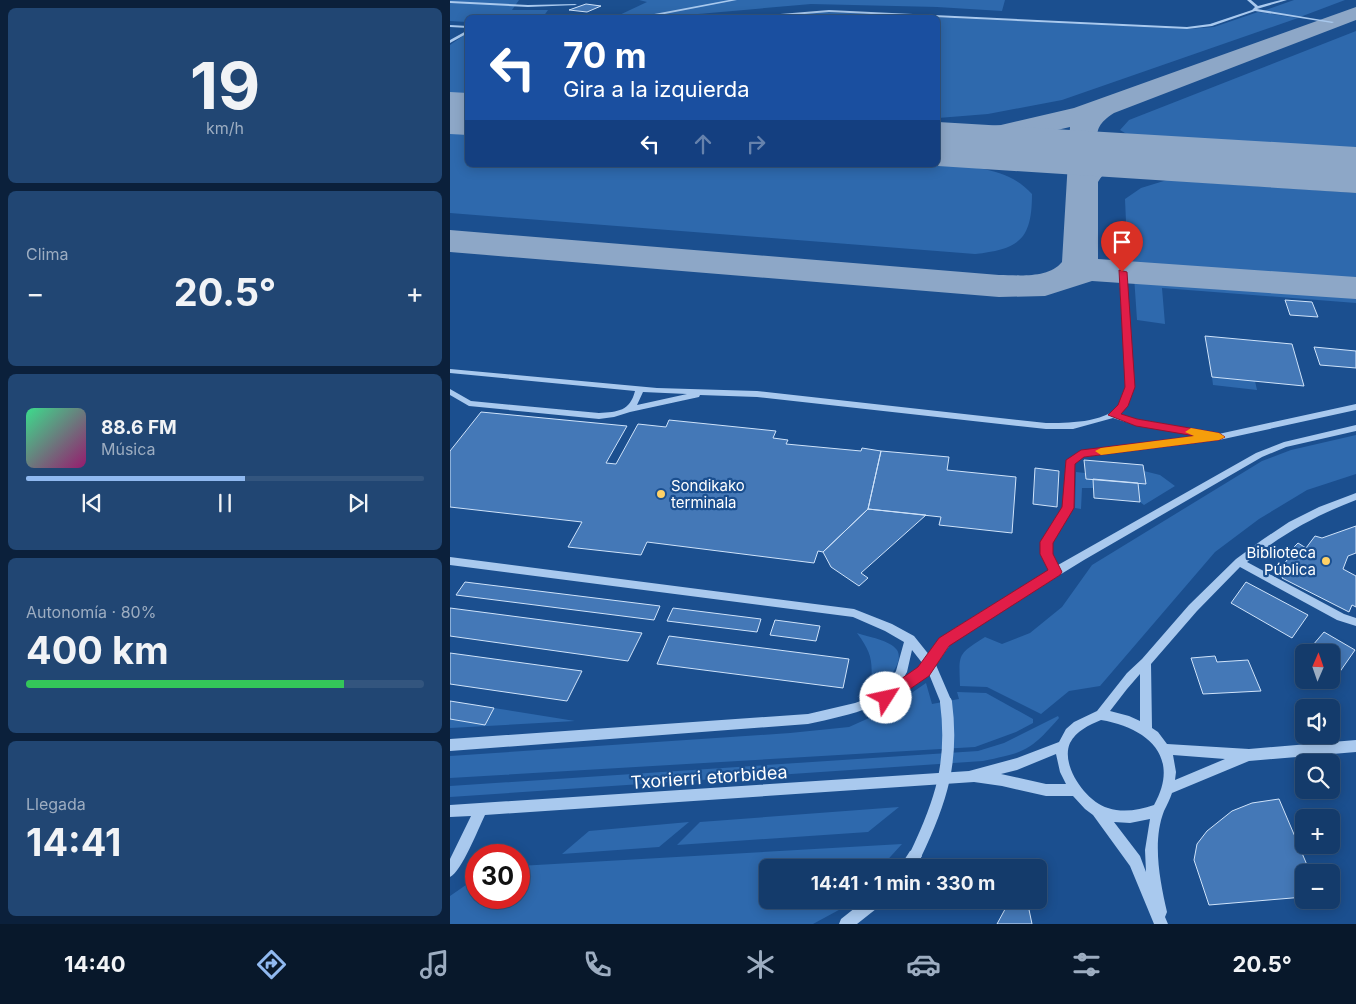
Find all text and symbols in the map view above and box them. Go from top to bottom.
text: 70 m [563,34,647,76]
icon: left [480,35,545,100]
text: 19 [190,46,260,125]
text: Gira a la izquierda [563,76,750,102]
text: km/h [206,118,244,138]
icon: left [636,130,664,158]
icon: ahead [689,130,717,158]
icon: right [742,130,770,158]
pin [1101,221,1143,272]
icon: arrive [1108,228,1136,256]
text: Clima [26,244,68,264]
text: 20.5° [174,269,276,315]
text: − [26,276,45,310]
text: + [405,276,424,310]
text: 88.6 FM [101,416,177,439]
text: Música [101,439,156,459]
place label: Sondikako terminala [671,476,745,512]
marker: Sondikako terminala [655,488,667,500]
icon: previous [78,489,106,517]
icon: pause [211,489,239,517]
icon: next [344,489,372,517]
place label: Biblioteca Pública [1246,543,1316,579]
marker: Biblioteca Pública [1320,555,1332,567]
text: Autonomía · 80% [26,602,156,622]
text: 400 km [26,627,169,673]
north arrow [1295,644,1340,689]
map controls [1295,644,1340,909]
position arrow [859,671,911,723]
button: sound [1295,699,1340,744]
button: search [1295,754,1340,799]
street label: Txorierri etorbidea [630,761,788,793]
text: Llegada [26,794,86,814]
button: + [1295,809,1340,854]
text: 14:41 [26,819,121,865]
speed limit sign: 30 [465,844,530,909]
button: − [1295,864,1340,909]
text: 14:41 · 1 min · 330 m [811,872,995,895]
icon: directions [254,947,289,982]
icon: music [417,947,452,982]
icon: phone [580,947,615,982]
icon: climate [743,947,778,982]
icon: car [906,947,941,982]
icon: filters [1069,947,1104,982]
text: 14:40 [64,951,126,977]
text: 20.5° [1233,951,1292,977]

